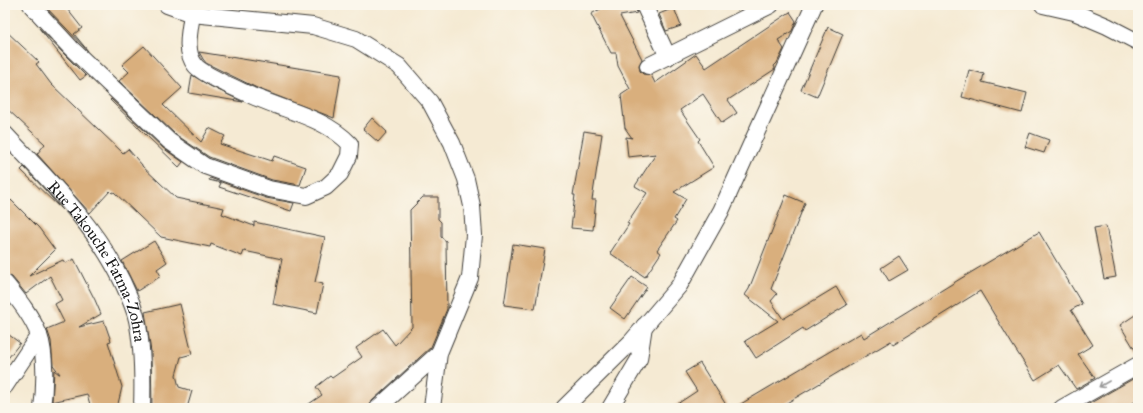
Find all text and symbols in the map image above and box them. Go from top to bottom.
street label: Rue Takouche Fatma-Zohra [44,177,150,343]
one-way arrow [1098,381,1110,388]

